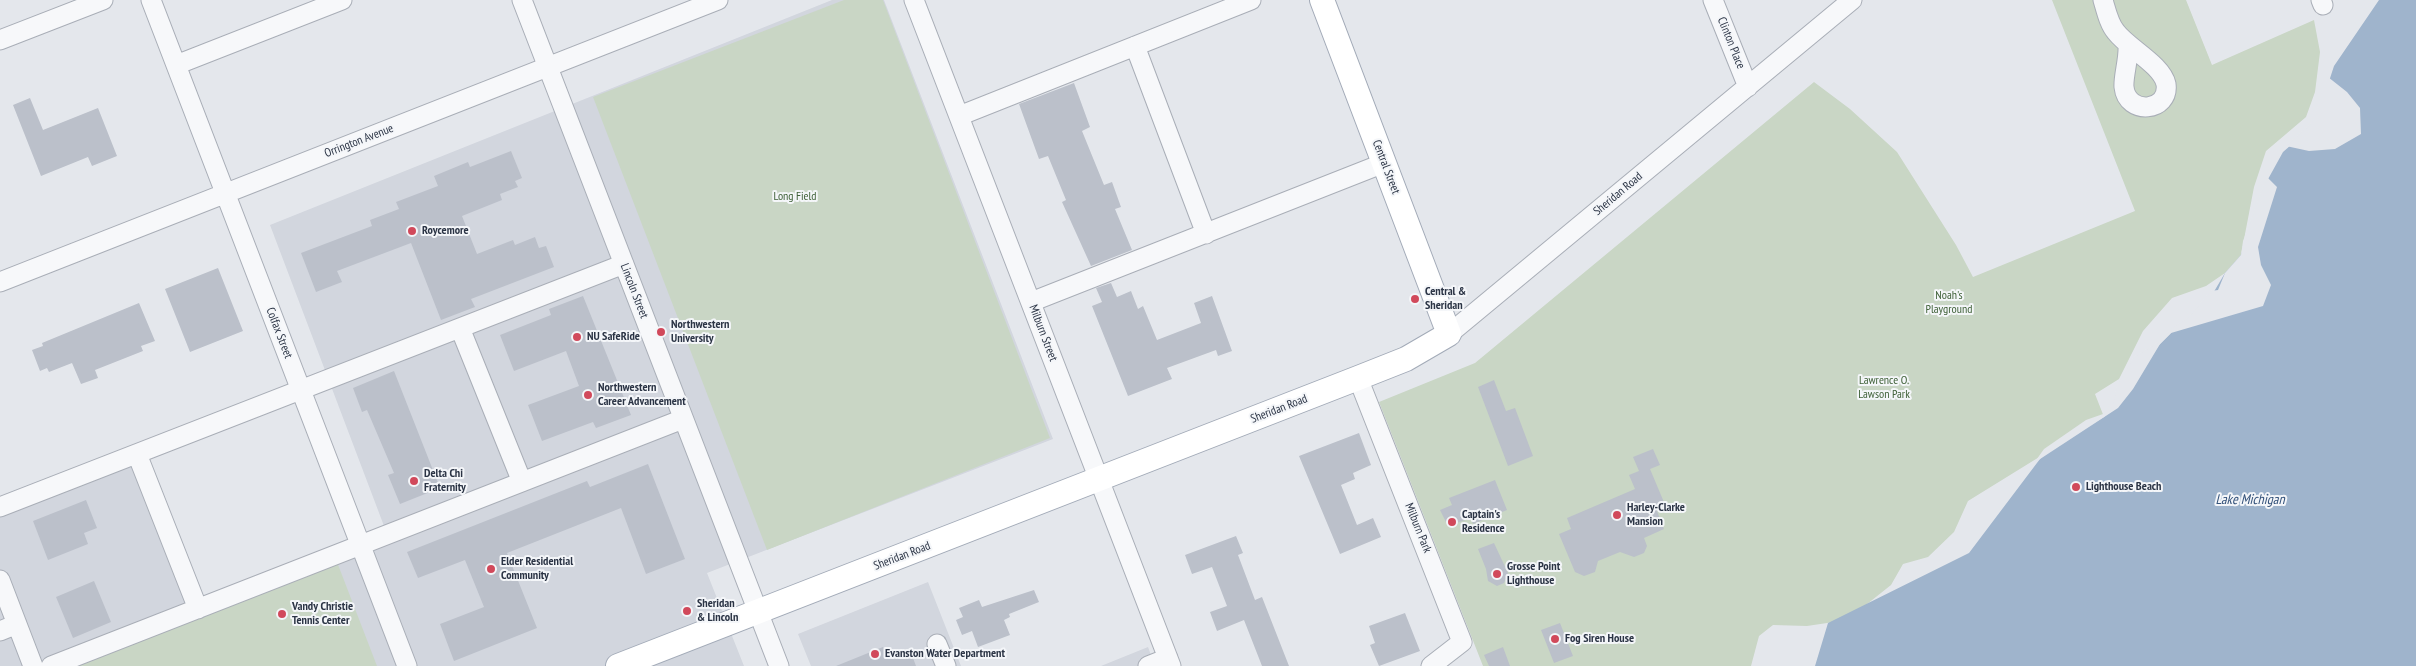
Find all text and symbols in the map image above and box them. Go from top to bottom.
street label: Clinton Place [1714,15,1748,71]
street label: Orrington Avenue [322,121,396,161]
street label: Central Street [1369,138,1403,196]
street label: Sheridan Road [1591,169,1645,219]
park label: Long Field [773,190,817,204]
place label: Roycemore [422,224,469,238]
marker: Roycemore [406,225,418,237]
street label: Lincoln Street [617,262,651,320]
place label: Central & Sheridan [1425,285,1466,313]
park label: Noah's Playground [1926,289,1972,317]
marker: Central & Sheridan [1409,293,1421,305]
street label: Milburn Street [1026,303,1060,363]
street label: Colfax Street [263,306,295,360]
place label: Northwestern University [671,318,729,346]
marker: Northwestern University [655,326,667,338]
place label: NU SafeRide [587,330,640,344]
marker: NU SafeRide [571,331,583,343]
park label: Lawrence O. Lawson Park [1858,374,1910,402]
place label: Northwestern Career Advancement [598,381,686,409]
marker: Northwestern Career Advancement [582,389,594,401]
street label: Sheridan Road [1249,392,1309,426]
place label: Delta Chi Fraternity [424,467,466,495]
marker: Delta Chi Fraternity [408,475,420,487]
place label: Lighthouse Beach [2086,480,2161,494]
marker: Lighthouse Beach [2070,481,2082,493]
water label: Lake Michigan [2215,492,2285,508]
street label: Milburn Park [1402,501,1434,555]
place label: Harley-Clarke Mansion [1627,501,1685,529]
place label: Captain's Residence [1462,508,1505,536]
marker: Harley-Clarke Mansion [1611,509,1623,521]
marker: Captain's Residence [1446,516,1458,528]
street label: Sheridan Road [872,539,932,573]
place label: Elder Residential Community [501,555,573,583]
place label: Grosse Point Lighthouse [1507,560,1560,588]
marker: Elder Residential Community [485,563,497,575]
marker: Grosse Point Lighthouse [1491,568,1503,580]
place label: Sheridan & Lincoln [697,597,738,625]
place label: Vandy Christie Tennis Center [292,600,353,628]
marker: Sheridan & Lincoln [681,605,693,617]
marker: Vandy Christie Tennis Center [276,608,288,620]
place label: Fog Siren House [1565,632,1634,646]
marker: Fog Siren House [1549,633,1561,645]
place label: Evanston Water Department [885,647,1005,661]
marker: Evanston Water Department [869,648,881,660]

